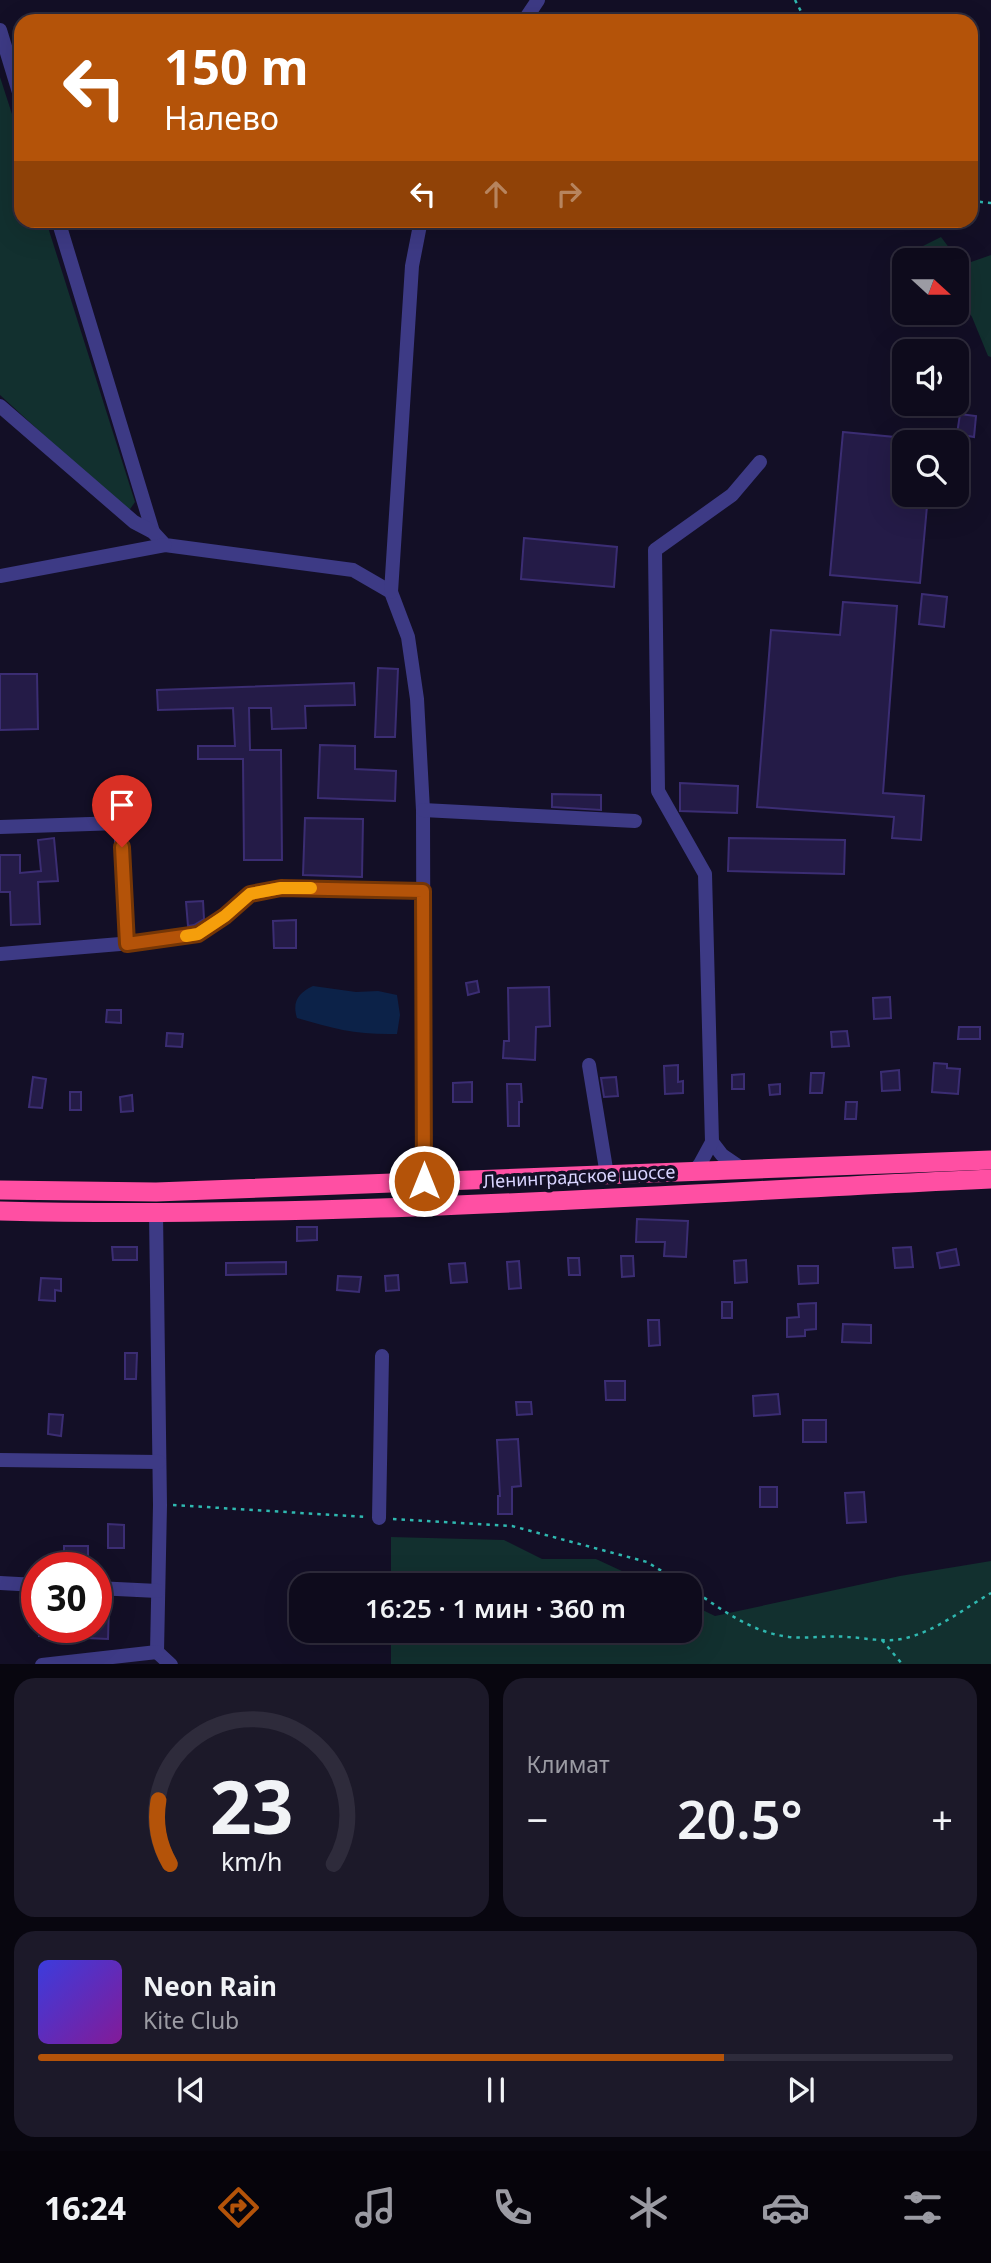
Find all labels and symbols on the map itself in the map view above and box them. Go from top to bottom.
north arrow [892,248,970,326]
pin [92,775,152,847]
position arrow [387,1144,461,1218]
street label: Ленинградское шоссе [482,1159,676,1193]
speed limit sign: 30 [21,1552,112,1643]

